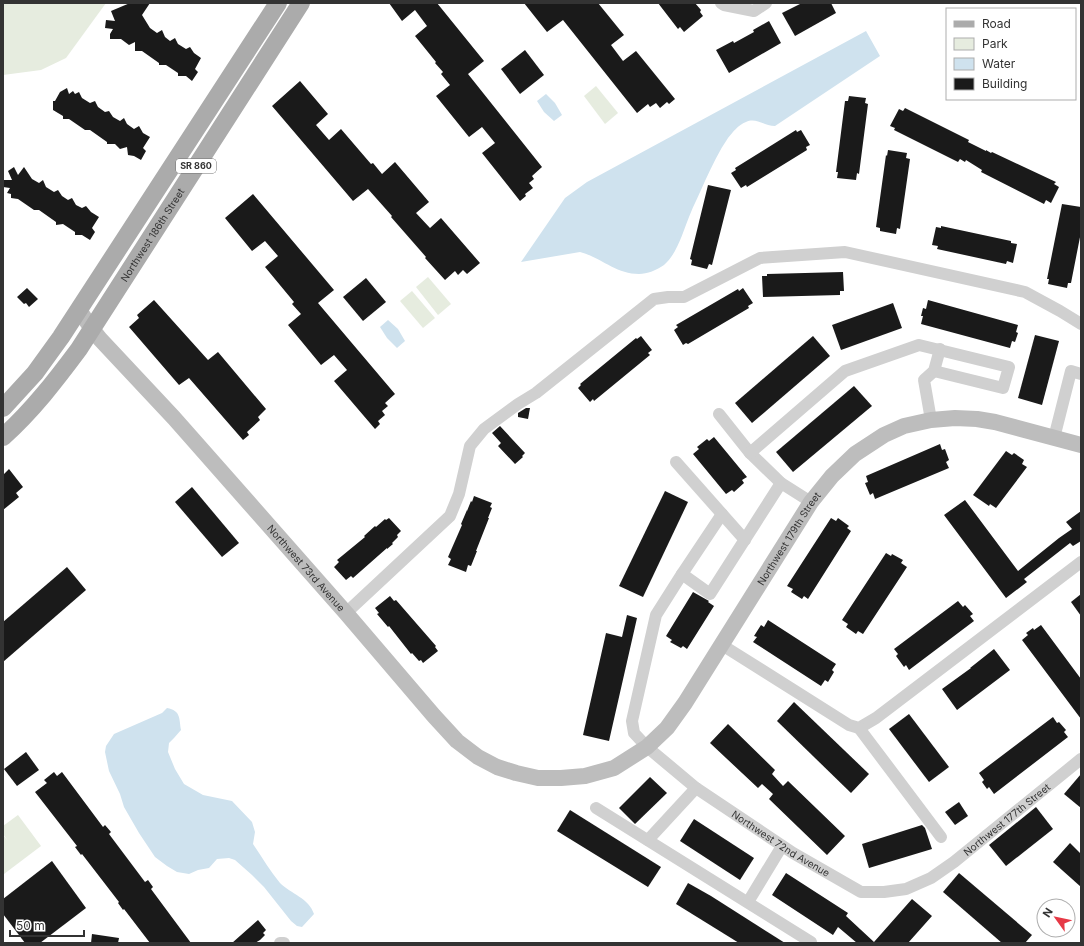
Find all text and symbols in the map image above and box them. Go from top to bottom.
legend [946,8,1076,100]
text: Road [982,16,1011,31]
text: Park [982,36,1008,51]
text: Water [982,56,1016,71]
text: Building [982,76,1027,91]
road number: SR 860 [176,159,216,173]
street label: Northwest 186th Street [118,185,187,284]
street label: Northwest 179th Street [754,489,823,587]
street label: Northwest 73rd Avenue [265,522,348,614]
street label: Northwest 177th Street [961,780,1053,858]
street label: Northwest 72nd Avenue [730,808,832,879]
north arrow [1036,898,1076,938]
text: N [1039,905,1056,920]
scale bar [10,912,84,938]
text: 50 m [16,918,45,933]

